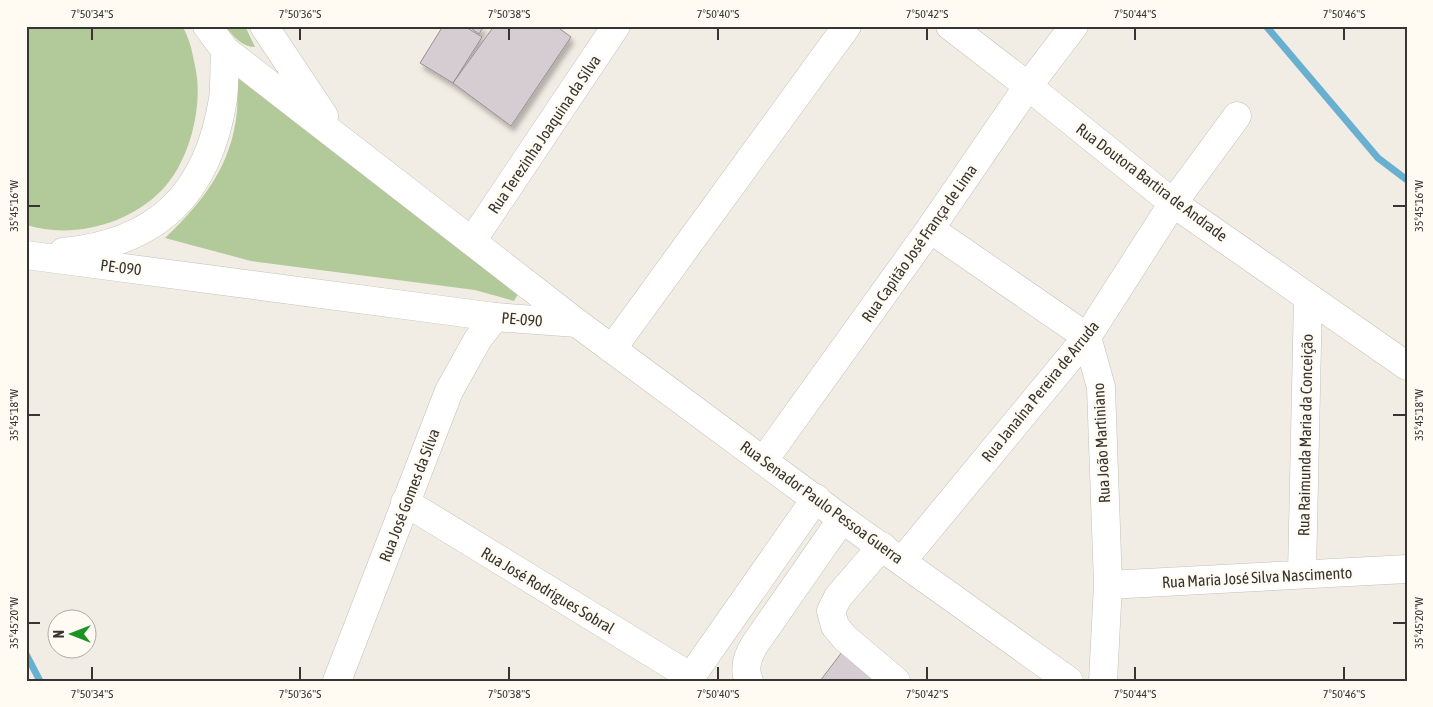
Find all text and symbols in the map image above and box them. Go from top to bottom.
text: 7°50'34"S [71,7,113,21]
text: 7°50'36"S [279,7,321,21]
text: 7°50'38"S [488,7,530,21]
text: 7°50'40"S [697,7,739,21]
text: 7°50'42"S [906,7,948,21]
text: 7°50'44"S [1114,7,1156,21]
text: 7°50'46"S [1323,7,1365,21]
street label: Rua Terezinha Joaquina da Silva [484,51,605,217]
street label: Rua Doutora Bartira de Andrade [1073,119,1231,245]
street label: Rua Capitão José França de Lima [858,161,981,326]
text: 35°45'16"W [7,180,21,232]
text: 35°45'16"W [1412,180,1426,232]
street label: PE-090 [99,256,143,278]
street label: PE-090 [501,308,543,330]
street label: Rua Janaína Pereira de Arruda [978,317,1102,465]
street label: Rua Raimunda Maria da Conceição [1294,334,1317,536]
street label: Rua João Martiniano [1089,382,1113,504]
text: 35°45'18"W [7,389,21,441]
text: 35°45'18"W [1412,389,1426,441]
street label: Rua José Gomes da Silva [375,426,443,564]
street label: Rua Senador Paulo Pessoa Guerra [737,437,907,567]
street label: Rua José Rodrigues Sobral [478,543,619,638]
street label: Rua Maria José Silva Nascimento [1161,563,1353,591]
text: 35°45'20"W [7,597,21,649]
text: 35°45'20"W [1412,597,1426,649]
north arrow [48,610,98,660]
text: N [51,630,67,638]
text: 7°50'34"S [71,687,113,701]
text: 7°50'36"S [279,687,321,701]
text: 7°50'38"S [488,687,530,701]
text: 7°50'40"S [697,687,739,701]
text: 7°50'42"S [906,687,948,701]
text: 7°50'44"S [1114,687,1156,701]
text: 7°50'46"S [1323,687,1365,701]

